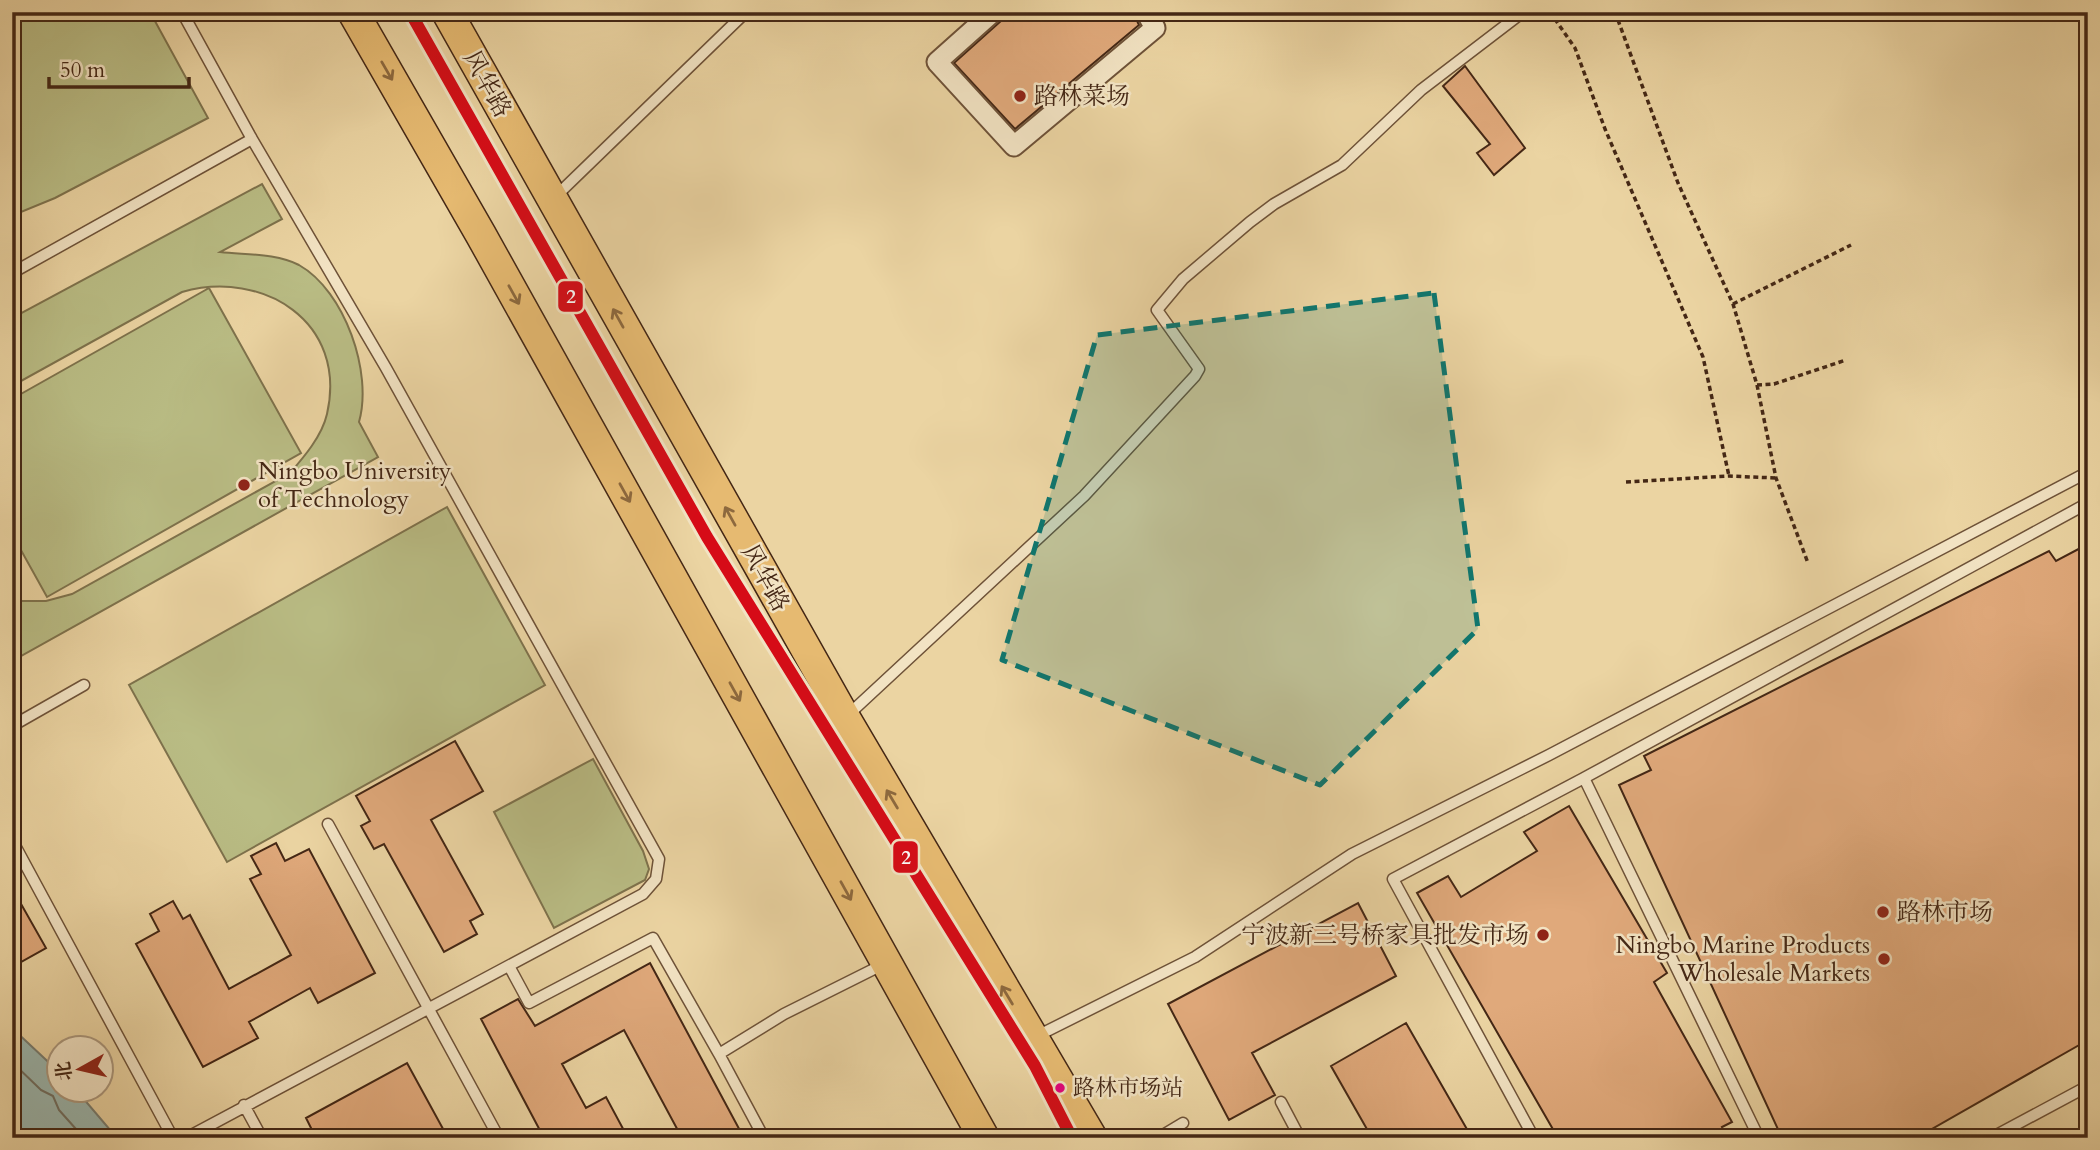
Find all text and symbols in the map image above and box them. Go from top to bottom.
street label: 风华路 [455,45,519,123]
scale bar [49,46,189,90]
text: 50 m [60,56,105,85]
one-way arrow [380,61,394,81]
place label: 路林菜场 [1034,80,1130,113]
marker: 路林菜场 [1012,88,1028,104]
line badge: 2 [557,280,584,313]
one-way arrow [507,284,521,304]
text: 2 [566,284,576,310]
one-way arrow [611,308,624,329]
place label: Ningbo University of Technology [258,455,452,516]
marker: Ningbo University of Technology [236,477,252,493]
one-way arrow [618,483,632,503]
one-way arrow [723,506,736,527]
street label: 风华路 [733,539,797,617]
one-way arrow [729,681,742,702]
one-way arrow [885,789,899,809]
line badge: 2 [892,840,919,874]
text: 2 [901,845,911,871]
one-way arrow [840,880,853,901]
place label: 路林市场 [1897,896,1993,929]
marker: 路林市场 [1875,904,1891,920]
place label: 宁波新三号桥家具批发市场 [1241,919,1529,952]
marker: 宁波新三号桥家具批发市场 [1535,927,1551,943]
place label: Ningbo Marine Products Wholesale Markets [1616,929,1870,990]
marker: Ningbo Marine Products Wholesale Markets [1876,951,1892,967]
one-way arrow [1000,985,1014,1005]
north arrow [46,1034,116,1104]
text: 北 [50,1060,78,1082]
place label: 路林市场站 [1073,1073,1183,1103]
marker: 路林市场站 [1053,1081,1067,1095]

